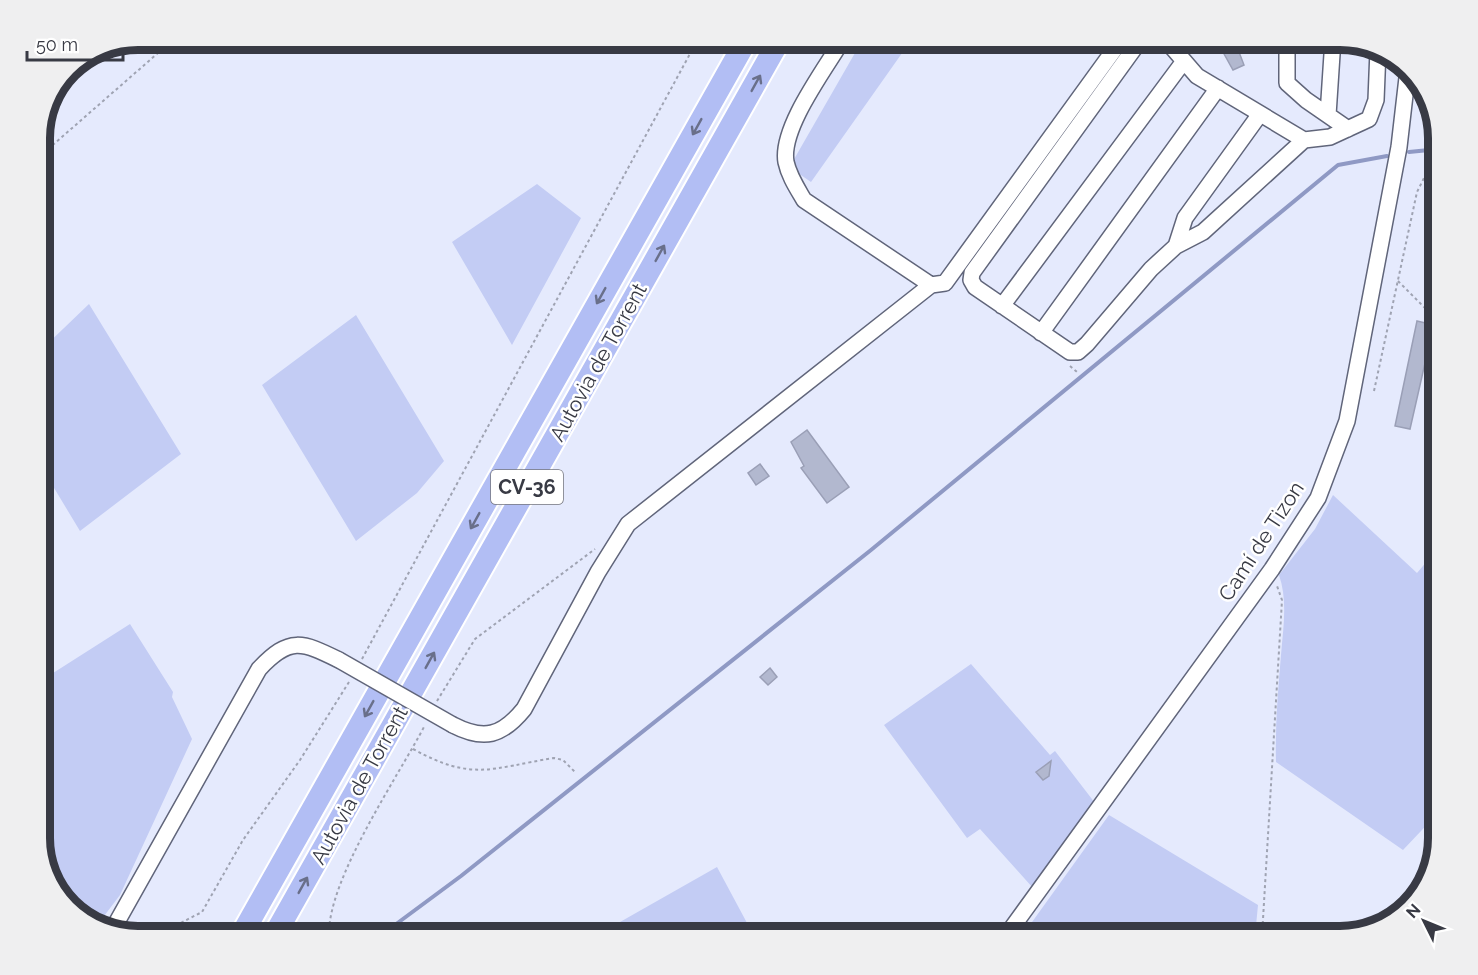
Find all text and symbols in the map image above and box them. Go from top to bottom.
scale bar [27,24,123,62]
text: 50 m [36,34,78,55]
one-way arrow [750,75,762,92]
one-way arrow [691,118,703,135]
one-way arrow [654,245,666,262]
street label: Autovia de Torrent [544,279,652,445]
one-way arrow [595,287,607,304]
road number: CV-36 [491,470,563,504]
street label: Camí de Tizon [1213,477,1309,605]
one-way arrow [468,512,480,529]
one-way arrow [424,652,436,669]
one-way arrow [362,700,374,717]
street label: Autovia de Torrent [305,702,413,868]
one-way arrow [297,877,309,894]
north arrow [1394,891,1454,951]
text: N [1402,900,1425,922]

